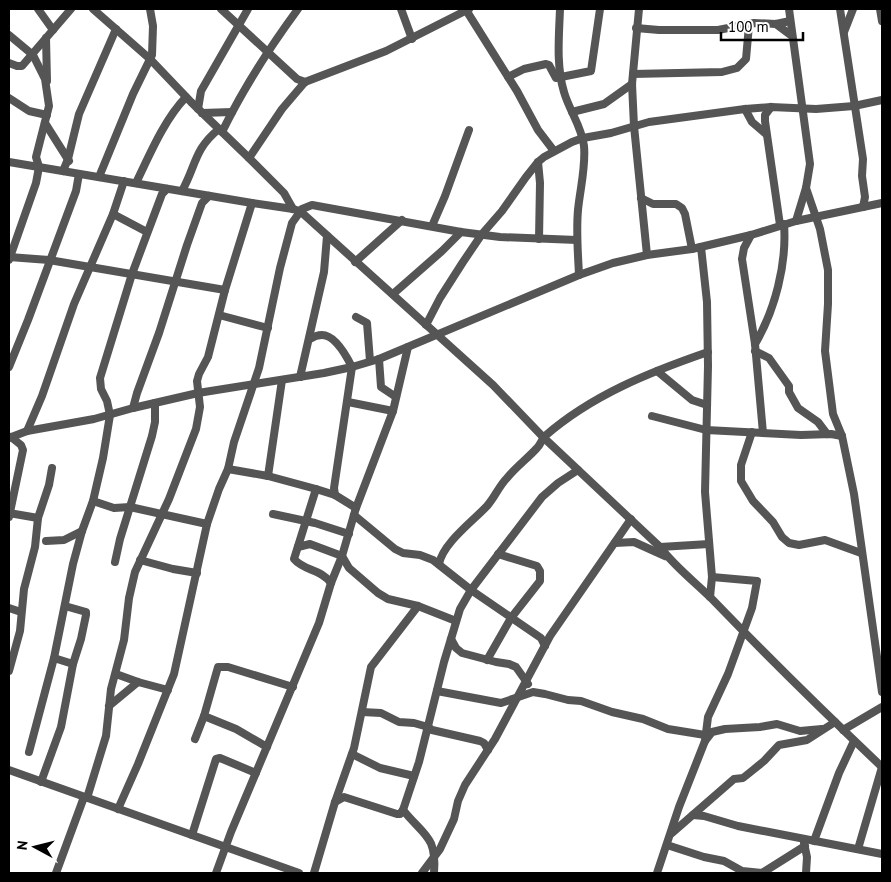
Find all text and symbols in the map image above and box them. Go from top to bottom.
scale bar [721,10,804,42]
text: 100 m [728,17,769,36]
north arrow [10,822,60,872]
text: N [13,840,32,851]

